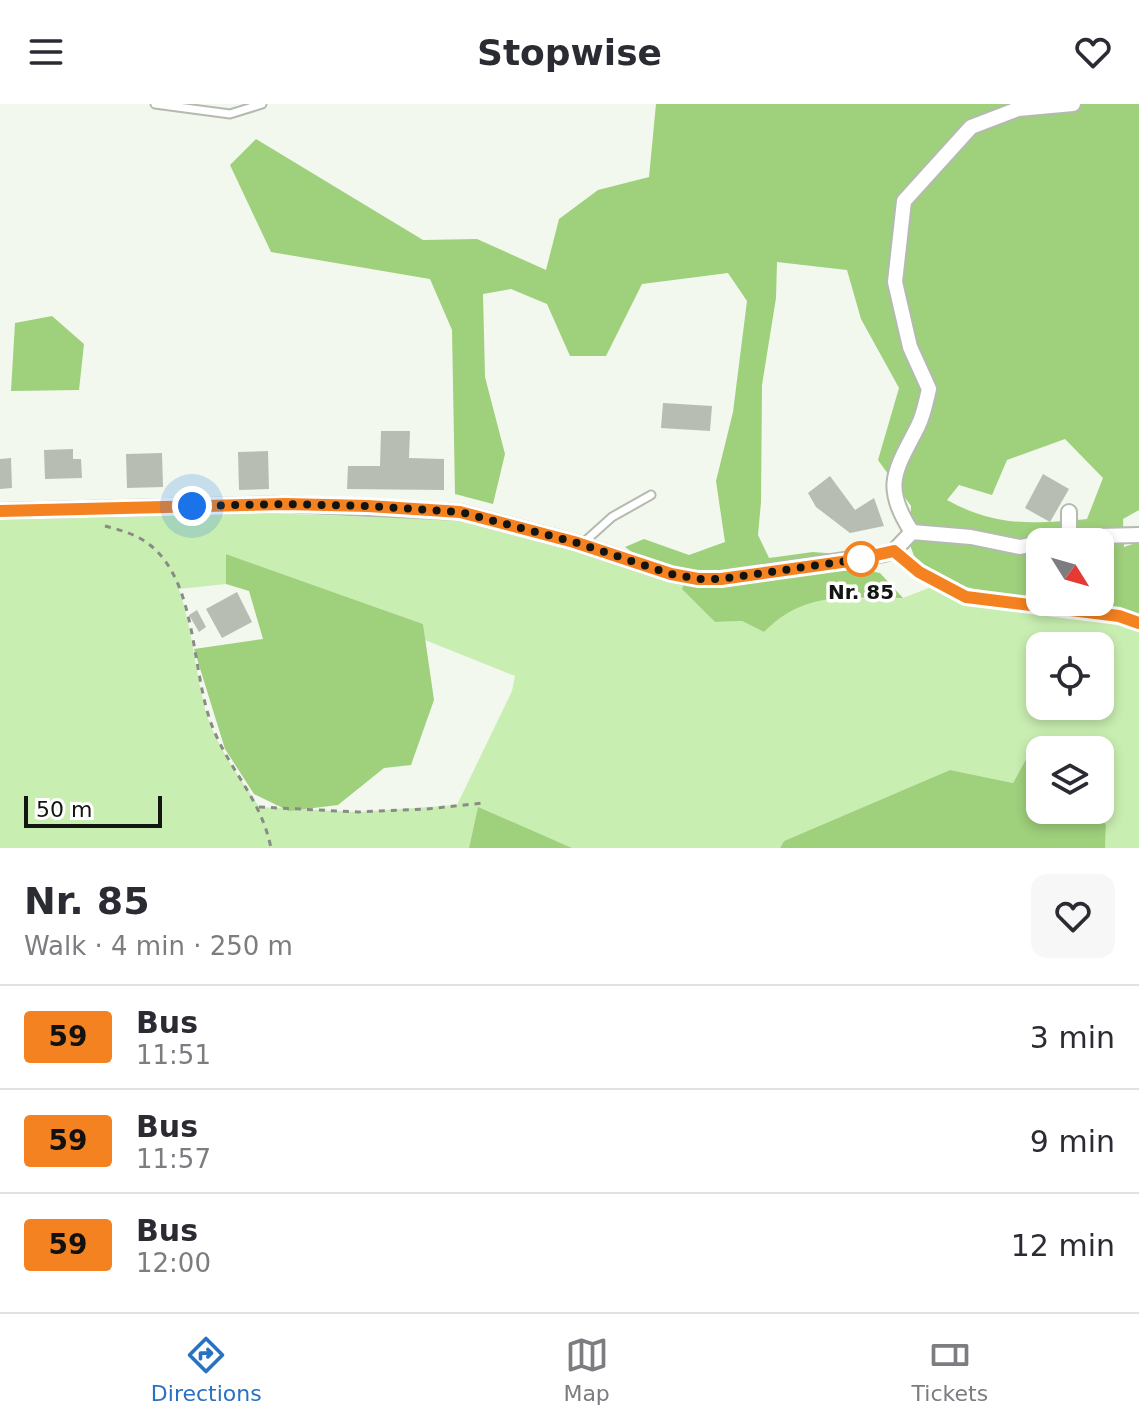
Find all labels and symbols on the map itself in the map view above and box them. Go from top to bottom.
your location [172,486,212,526]
north arrow [1026,528,1114,616]
marker: Nr. 85 [844,542,878,576]
place label: Nr. 85 [828,580,894,604]
scale bar [24,792,162,828]

